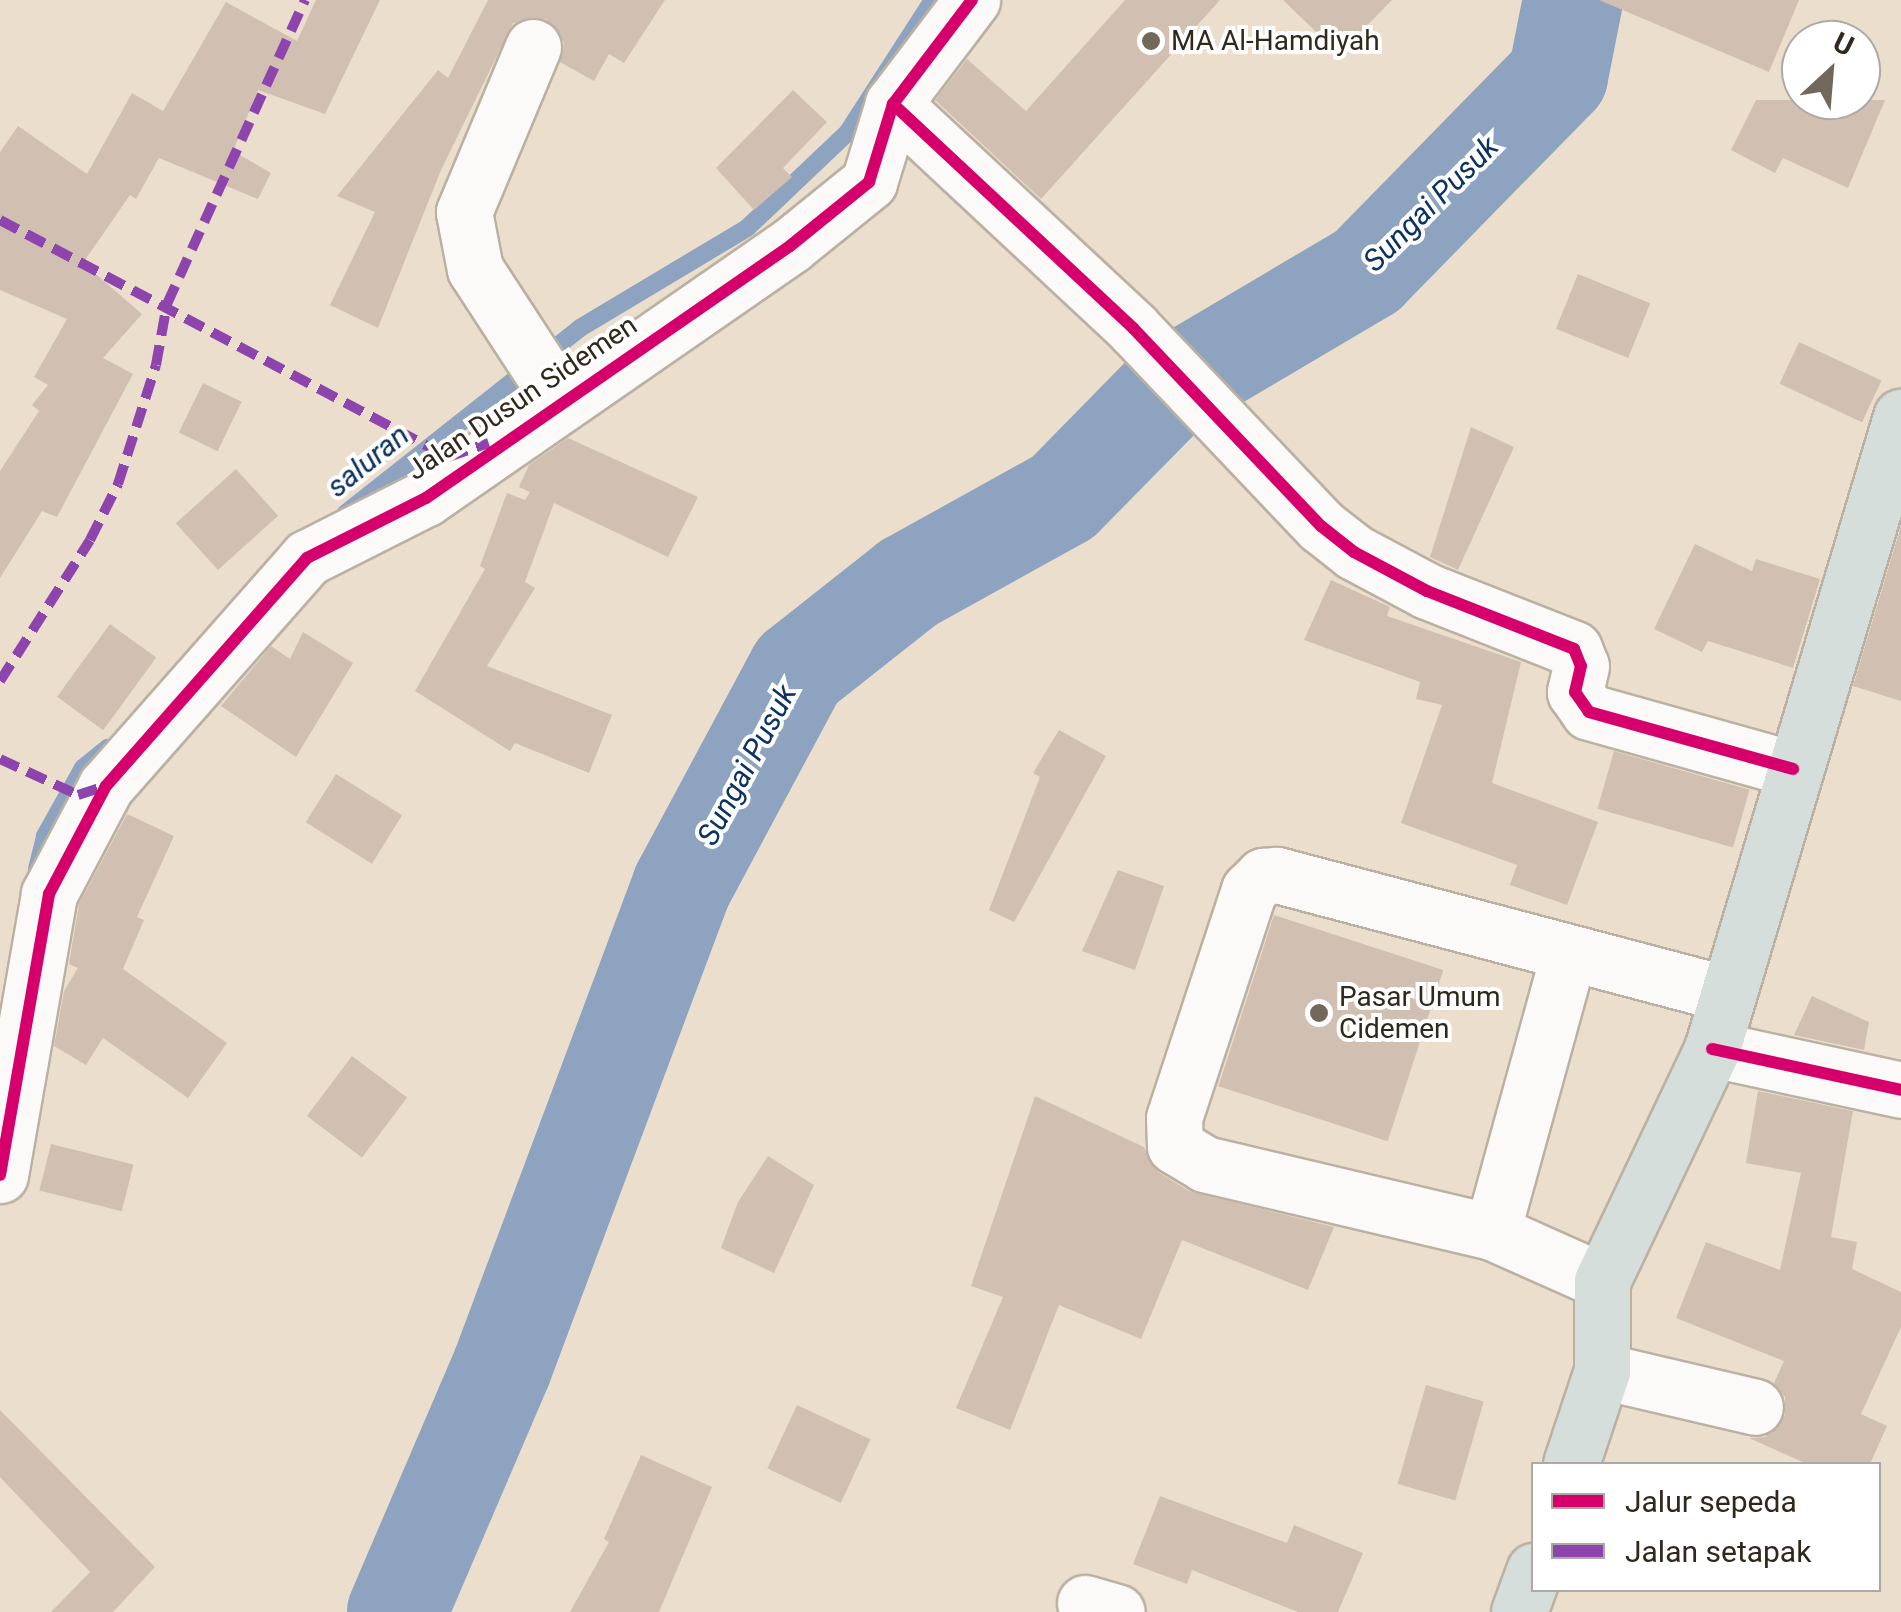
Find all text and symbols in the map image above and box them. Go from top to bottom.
north arrow [1781,20,1881,120]
place label: MA Al-Hamdiyah [1171,24,1380,58]
text: U [1828,26,1859,63]
marker: MA Al-Hamdiyah [1140,30,1162,52]
water label: Sungai Pusuk [1356,129,1506,279]
street label: Jalan Dusun Sidemen [401,309,643,487]
water label: saluran [320,417,416,505]
water label: Sungai Pusuk [690,679,804,851]
place label: Pasar Umum Cidemen [1339,980,1501,1046]
marker: Pasar Umum Cidemen [1308,1002,1330,1024]
legend [1531,1462,1881,1592]
text: Jalur sepeda [1625,1484,1797,1519]
text: Jalan setapak [1625,1534,1811,1569]

